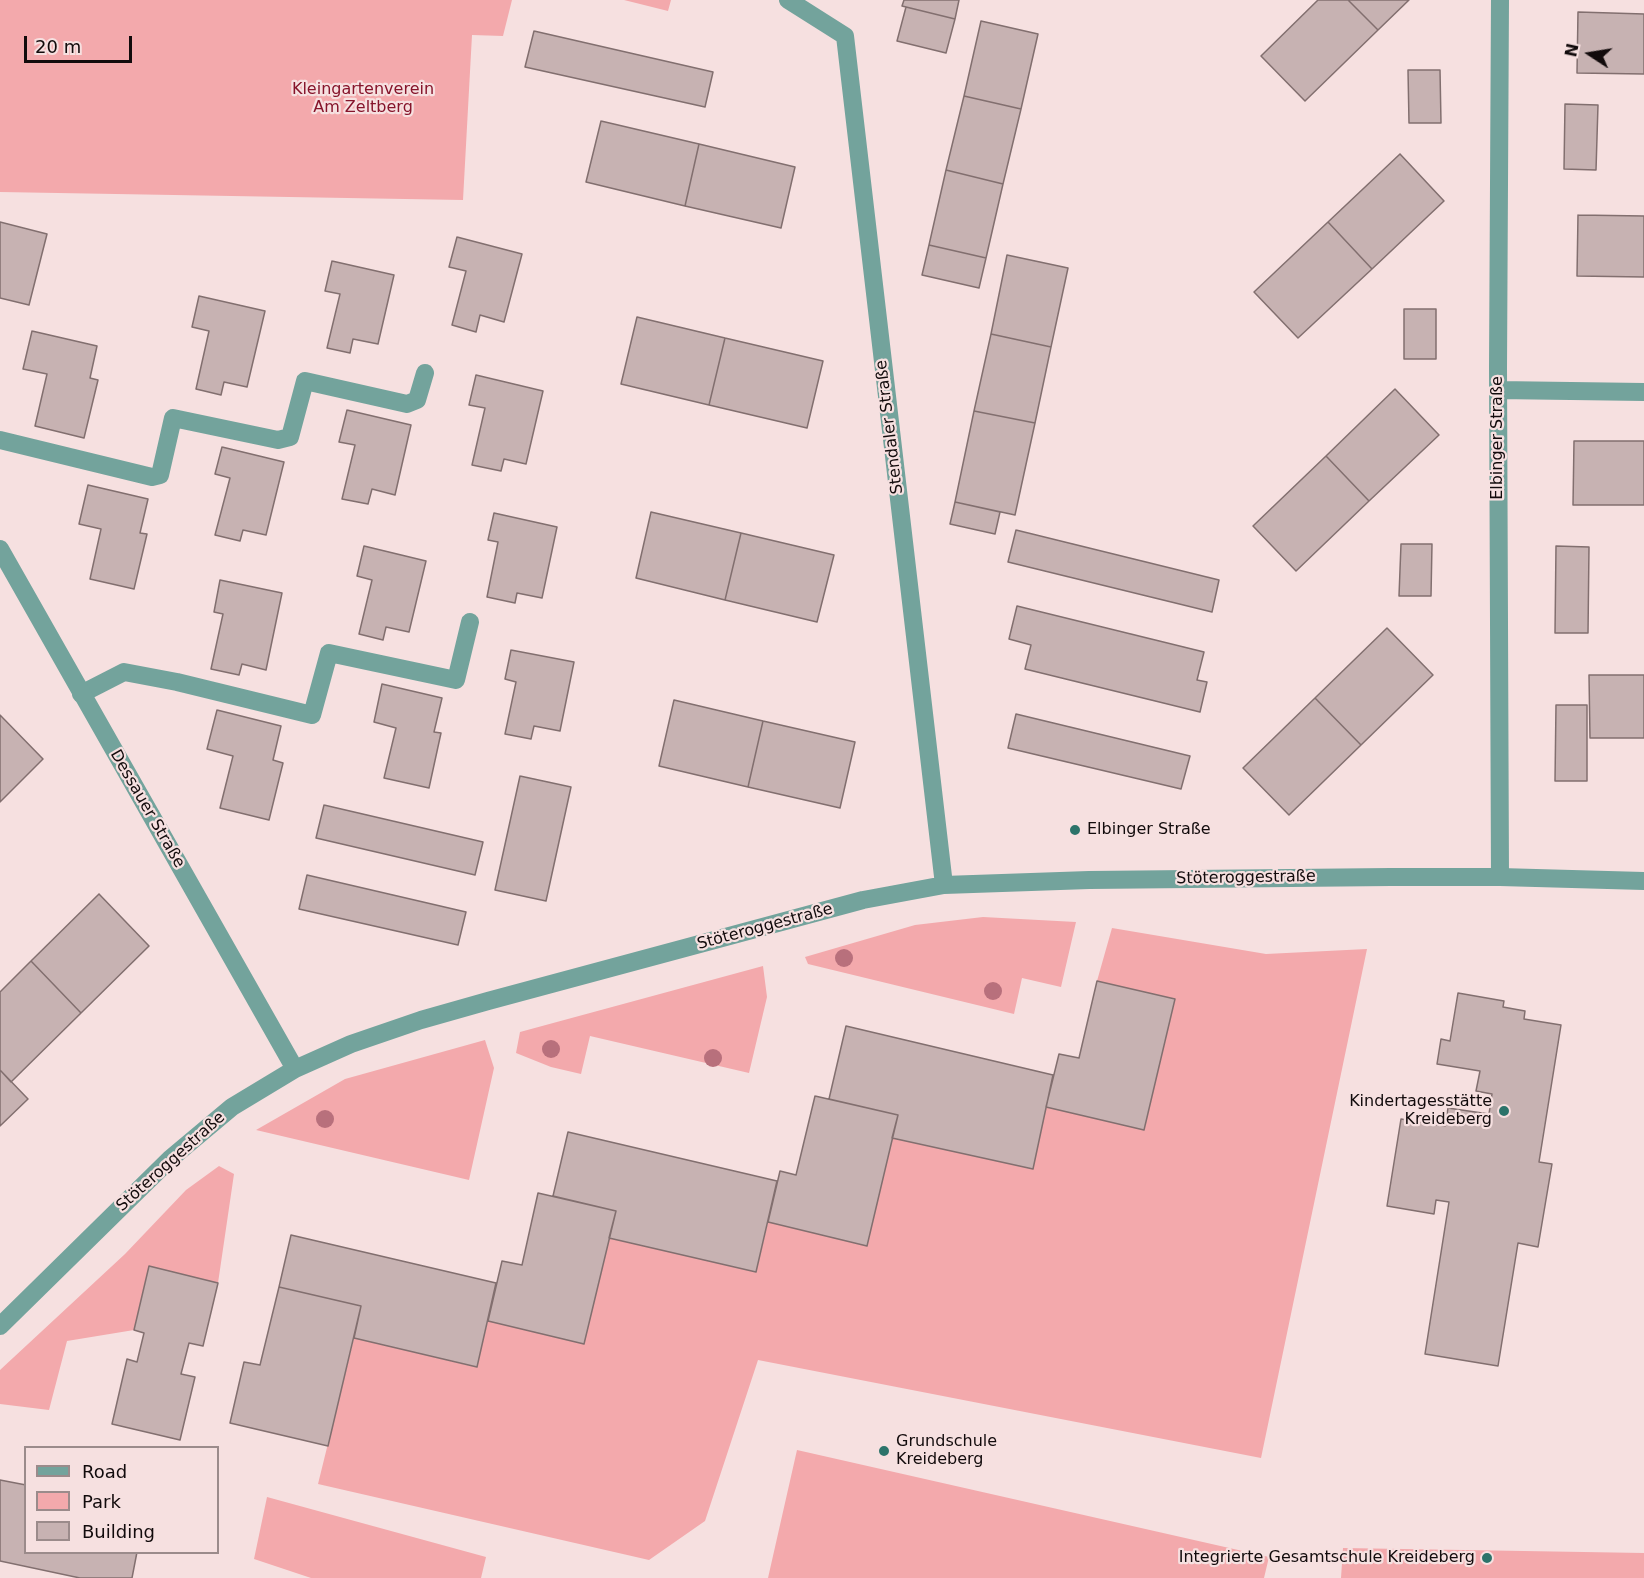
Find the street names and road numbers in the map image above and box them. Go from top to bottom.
street label: Stendaler Straße [872,359,908,495]
street label: Elbinger Straße [1488,376,1508,500]
street label: Dessauer Straße [105,747,189,871]
street label: Stöteroggestraße [1176,867,1316,889]
street label: Stöteroggestraße [695,900,835,954]
street label: Stöteroggestraße [113,1108,229,1216]

